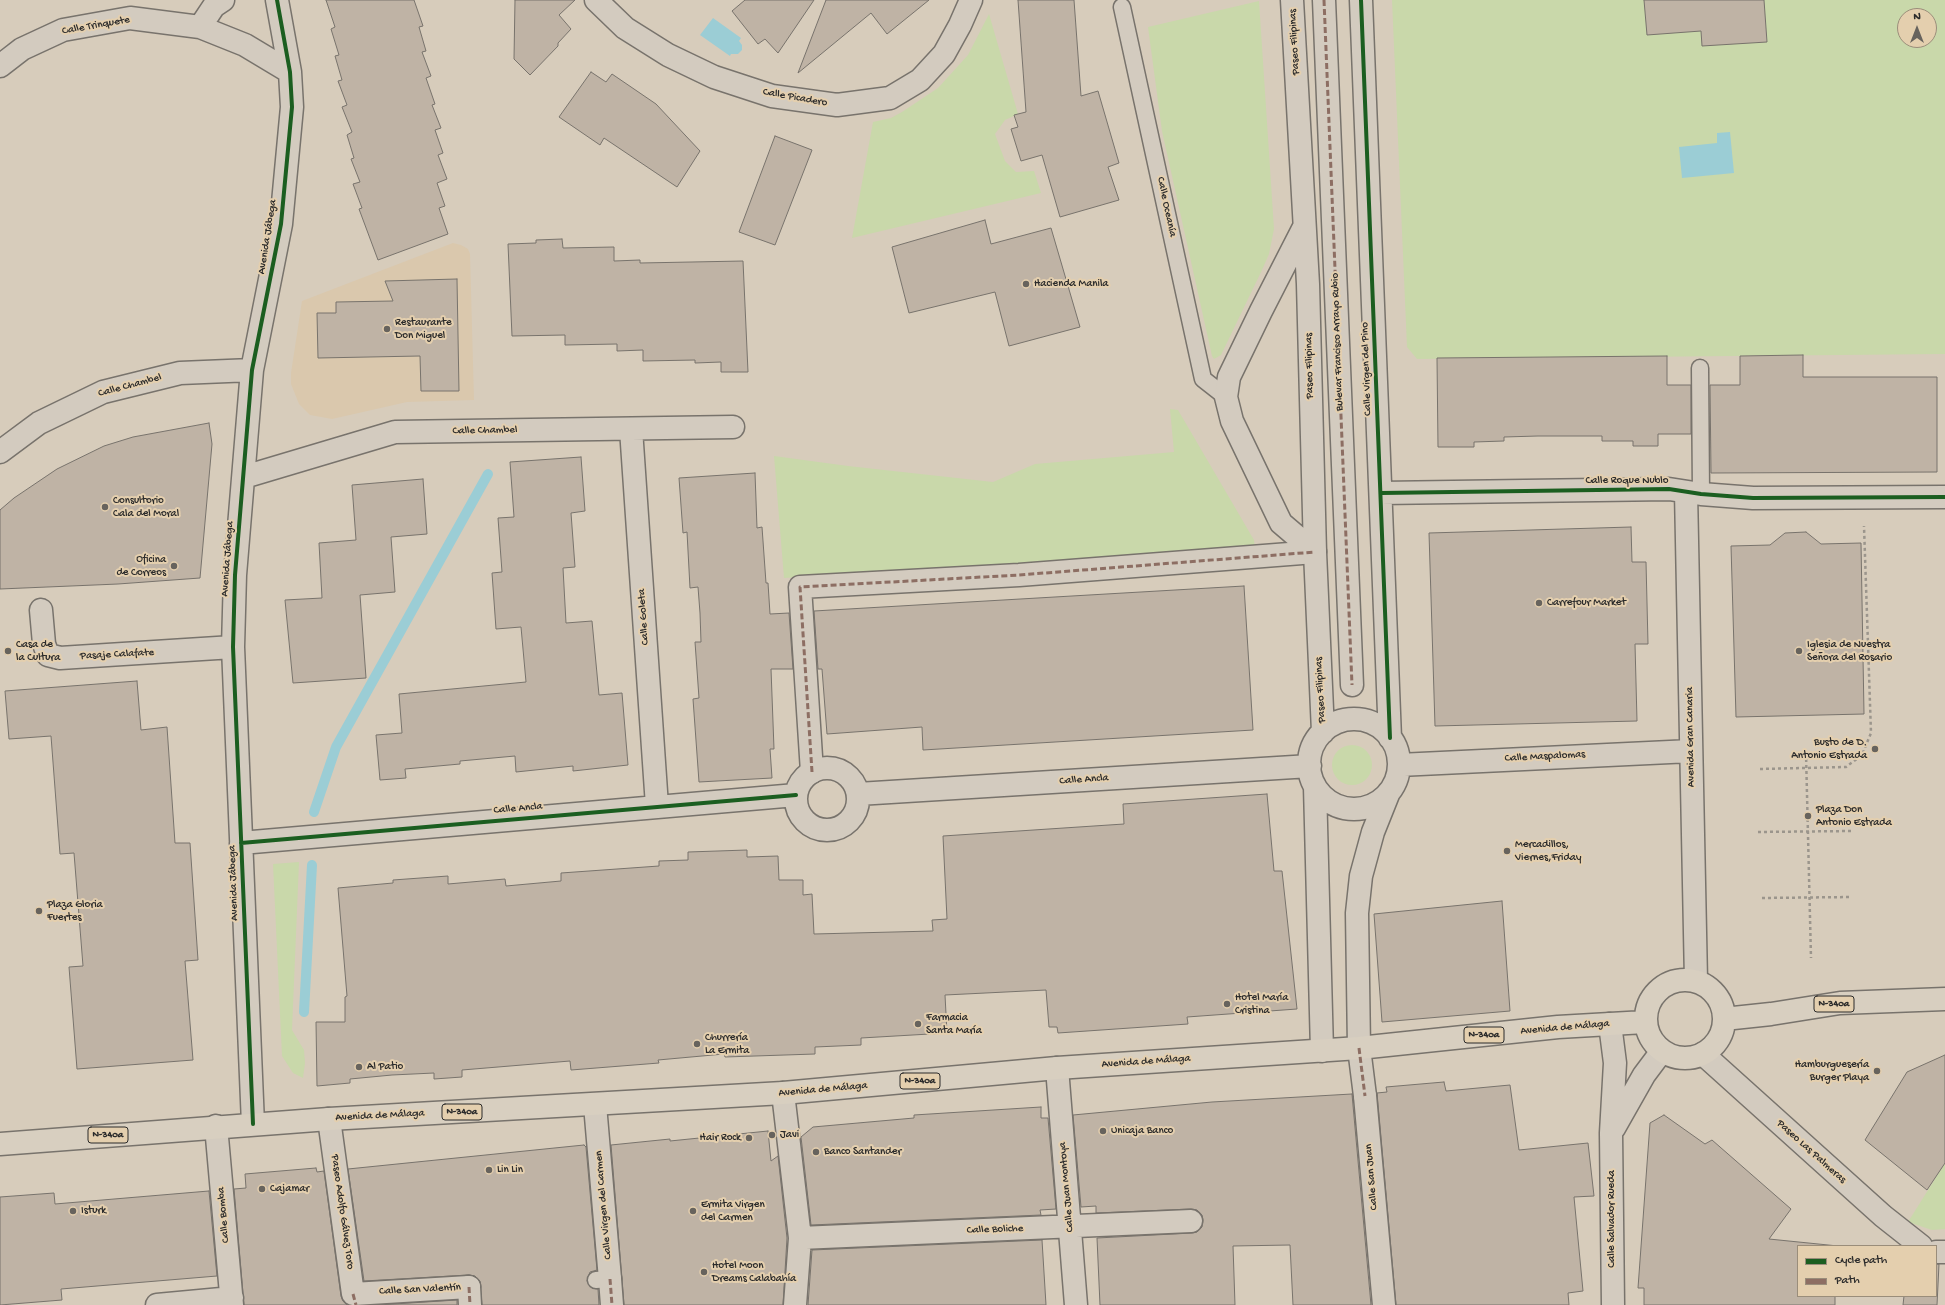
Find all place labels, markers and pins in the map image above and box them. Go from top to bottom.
place label: Hacienda Manila [1034,277,1108,291]
marker: Hacienda Manila [1021,279,1031,289]
place label: Restaurante Don Miguel [395,316,452,342]
marker: Restaurante Don Miguel [382,324,392,334]
place label: Consultorio Cala del Moral [113,494,179,520]
marker: Consultorio Cala del Moral [100,502,110,512]
place label: Oficina de Correos [116,553,166,579]
marker: Oficina de Correos [169,561,179,571]
place label: Carrefour Market [1547,596,1626,610]
marker: Carrefour Market [1534,598,1544,608]
place label: Casa de la Cultura [16,638,60,664]
place label: Iglesia de Nuestra Señora del Rosario [1807,638,1892,664]
marker: Casa de la Cultura [3,646,13,656]
marker: Iglesia de Nuestra Señora del Rosario [1794,646,1804,656]
place label: Busto de D. Antonio Estrada [1791,736,1867,762]
marker: Busto de D. Antonio Estrada [1870,744,1880,754]
place label: Plaza Don Antonio Estrada [1816,803,1892,829]
marker: Plaza Don Antonio Estrada [1803,811,1813,821]
place label: Mercadillos, Viernes,Friday [1515,838,1581,864]
marker: Mercadillos, Viernes,Friday [1502,846,1512,856]
place label: Plaza Gloria Fuertes [47,898,103,924]
marker: Plaza Gloria Fuertes [34,906,44,916]
place label: Hotel María Cristina [1235,991,1288,1017]
marker: Hotel María Cristina [1222,999,1232,1009]
place label: Farmacia Santa María [926,1011,982,1037]
marker: Farmacia Santa María [913,1019,923,1029]
place label: Churrería La Ermita [705,1031,749,1057]
marker: Churrería La Ermita [692,1039,702,1049]
place label: Hamburguesería Burger Playa [1795,1058,1869,1084]
place label: Al Patio [367,1060,403,1074]
marker: Al Patio [354,1062,364,1072]
marker: Hamburguesería Burger Playa [1872,1066,1882,1076]
place label: Unicaja Banco [1111,1124,1173,1138]
marker: Unicaja Banco [1098,1126,1108,1136]
place label: Javi [780,1128,799,1142]
marker: Javi [767,1130,777,1140]
place label: Hair Rock [700,1131,741,1145]
marker: Hair Rock [744,1133,754,1143]
place label: Banco Santander [824,1145,901,1159]
marker: Banco Santander [811,1147,821,1157]
place label: Lin Lin [497,1163,523,1177]
marker: Lin Lin [484,1165,494,1175]
place label: Cajamar [270,1182,309,1196]
marker: Cajamar [257,1184,267,1194]
place label: Ermita Virgen del Carmen [701,1198,765,1224]
place label: Isturk [81,1204,106,1218]
marker: Isturk [68,1206,78,1216]
marker: Ermita Virgen del Carmen [688,1206,698,1216]
place label: Hotel Moon Dreams Calabahía [712,1259,796,1285]
marker: Hotel Moon Dreams Calabahía [699,1267,709,1277]

